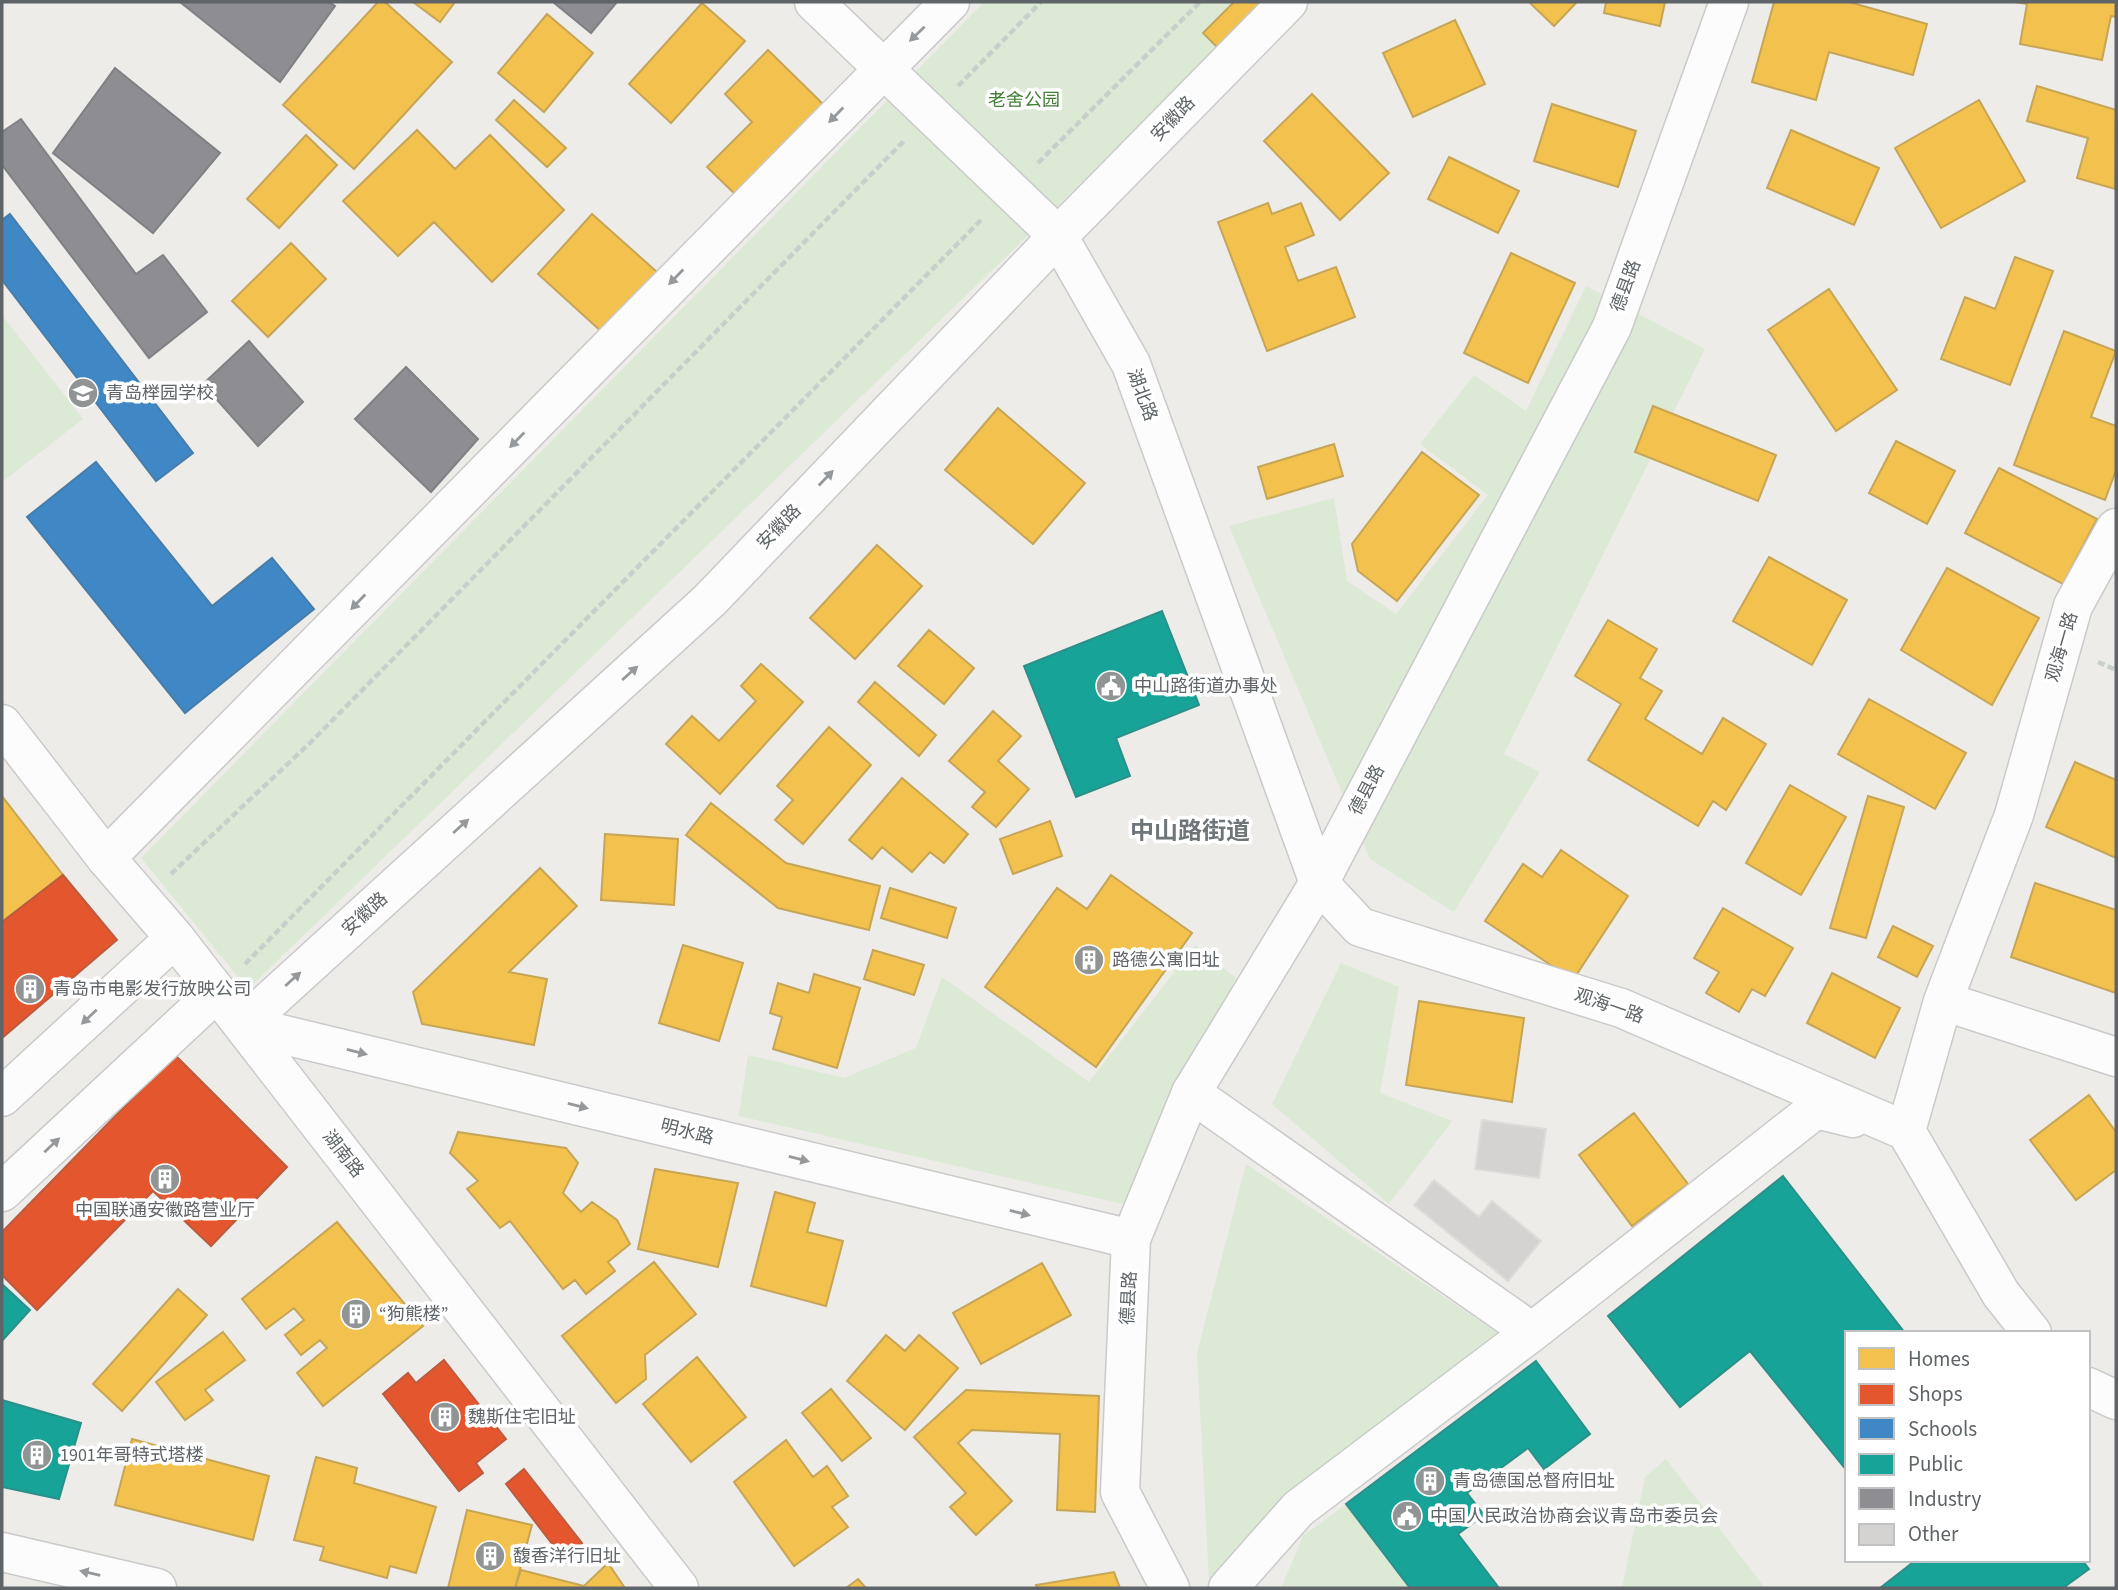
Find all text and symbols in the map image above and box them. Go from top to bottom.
one-way arrow [908,26,925,43]
park label: 老舍公园 [988,88,1060,113]
street label: 安徽路 [1145,91,1201,147]
one-way arrow [828,106,844,123]
street label: 德县路 [1605,256,1647,316]
one-way arrow [668,269,685,286]
street label: 湖北路 [1121,365,1163,425]
school or university icon: 青岛榉园学校 [66,376,100,410]
place label: 青岛榉园学校 [106,381,214,406]
one-way arrow [509,431,526,447]
one-way arrow [818,470,834,487]
street label: 安徽路 [751,499,807,555]
one-way arrow [350,593,366,610]
street label: 观海一路 [2040,609,2084,685]
one-way arrow [621,665,638,681]
public building icon: 中山路街道办事处 [1094,669,1128,703]
place label: 中山路街道办事处 [1134,674,1278,699]
street label: 德县路 [1343,760,1391,820]
district label: 中山路街道 [1130,814,1250,849]
one-way arrow [452,818,469,834]
street label: 安徽路 [337,887,393,941]
building icon: 路德公寓旧址 [1072,943,1106,977]
place label: 路德公寓旧址 [1112,948,1220,973]
one-way arrow [284,971,302,987]
building icon: 青岛市电影发行放映公司 [13,972,47,1006]
place label: 青岛市电影发行放映公司 [53,977,251,1002]
street label: 观海一路 [1571,982,1647,1030]
one-way arrow [80,1009,98,1025]
one-way arrow [346,1047,368,1058]
one-way arrow [567,1101,589,1112]
street label: 明水路 [658,1113,716,1151]
street label: 湖南路 [317,1125,369,1183]
one-way arrow [43,1138,60,1154]
one-way arrow [788,1154,810,1165]
building icon: 中国联通安徽路营业厅 [148,1162,182,1196]
place label: 中国联通安徽路营业厅 [75,1198,255,1223]
one-way arrow [1009,1207,1031,1218]
street label: 德县路 [1115,1270,1143,1326]
building icon: “狗熊楼” [339,1297,373,1331]
place label: “狗熊楼” [379,1302,448,1327]
legend [1845,1331,2090,1562]
text: Homes [1908,1344,1970,1374]
text: Shops [1908,1379,1963,1409]
building icon: 魏斯住宅旧址 [428,1400,462,1434]
place label: 魏斯住宅旧址 [468,1405,576,1430]
text: Schools [1908,1414,1977,1444]
building icon: 1901年哥特式塔楼 [20,1438,54,1472]
place label: 1901年哥特式塔楼 [60,1443,204,1468]
text: Public [1908,1449,1963,1479]
building icon: 青岛德国总督府旧址 [1413,1464,1447,1498]
place label: 青岛德国总督府旧址 [1453,1469,1615,1494]
text: Industry [1908,1484,1981,1514]
public building icon: 中国人民政治协商会议青岛市委员会 [1390,1499,1424,1533]
place label: 中国人民政治协商会议青岛市委员会 [1430,1504,1718,1529]
text: Other [1908,1519,1959,1549]
building icon: 馥香洋行旧址 [473,1539,507,1573]
place label: 馥香洋行旧址 [513,1544,621,1569]
one-way arrow [79,1567,101,1578]

